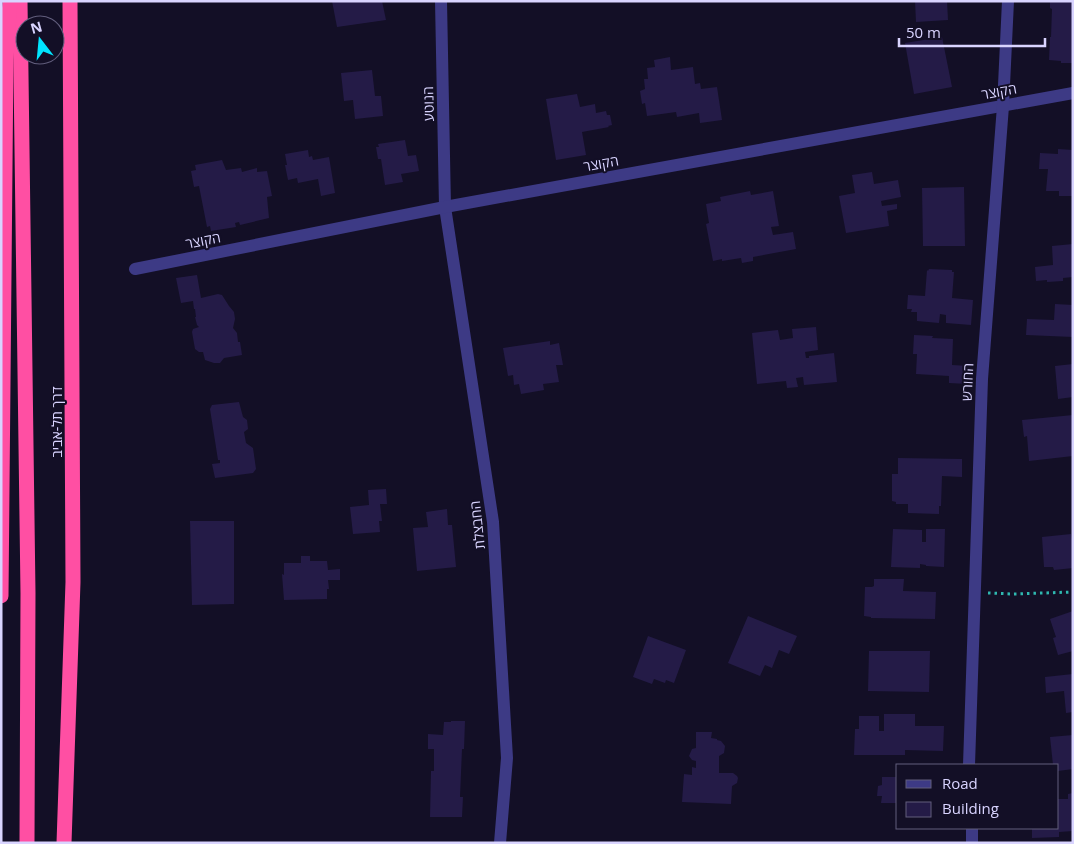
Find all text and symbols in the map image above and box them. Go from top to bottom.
north arrow [15,15,65,65]
scale bar [899,15,1045,47]
text: N [28,16,44,38]
text: 50 m [906,22,941,42]
street label: הקוצר [980,79,1018,103]
street label: הנוטע [418,86,438,122]
street label: הקוצר [582,151,620,175]
street label: הקוצר [184,227,222,253]
street label: החורש [957,363,977,401]
street label: דרך תל-אביב [47,386,66,458]
street label: החבצלת [465,500,489,550]
legend [896,764,1059,829]
text: Road [942,773,978,793]
text: Building [942,798,999,818]

